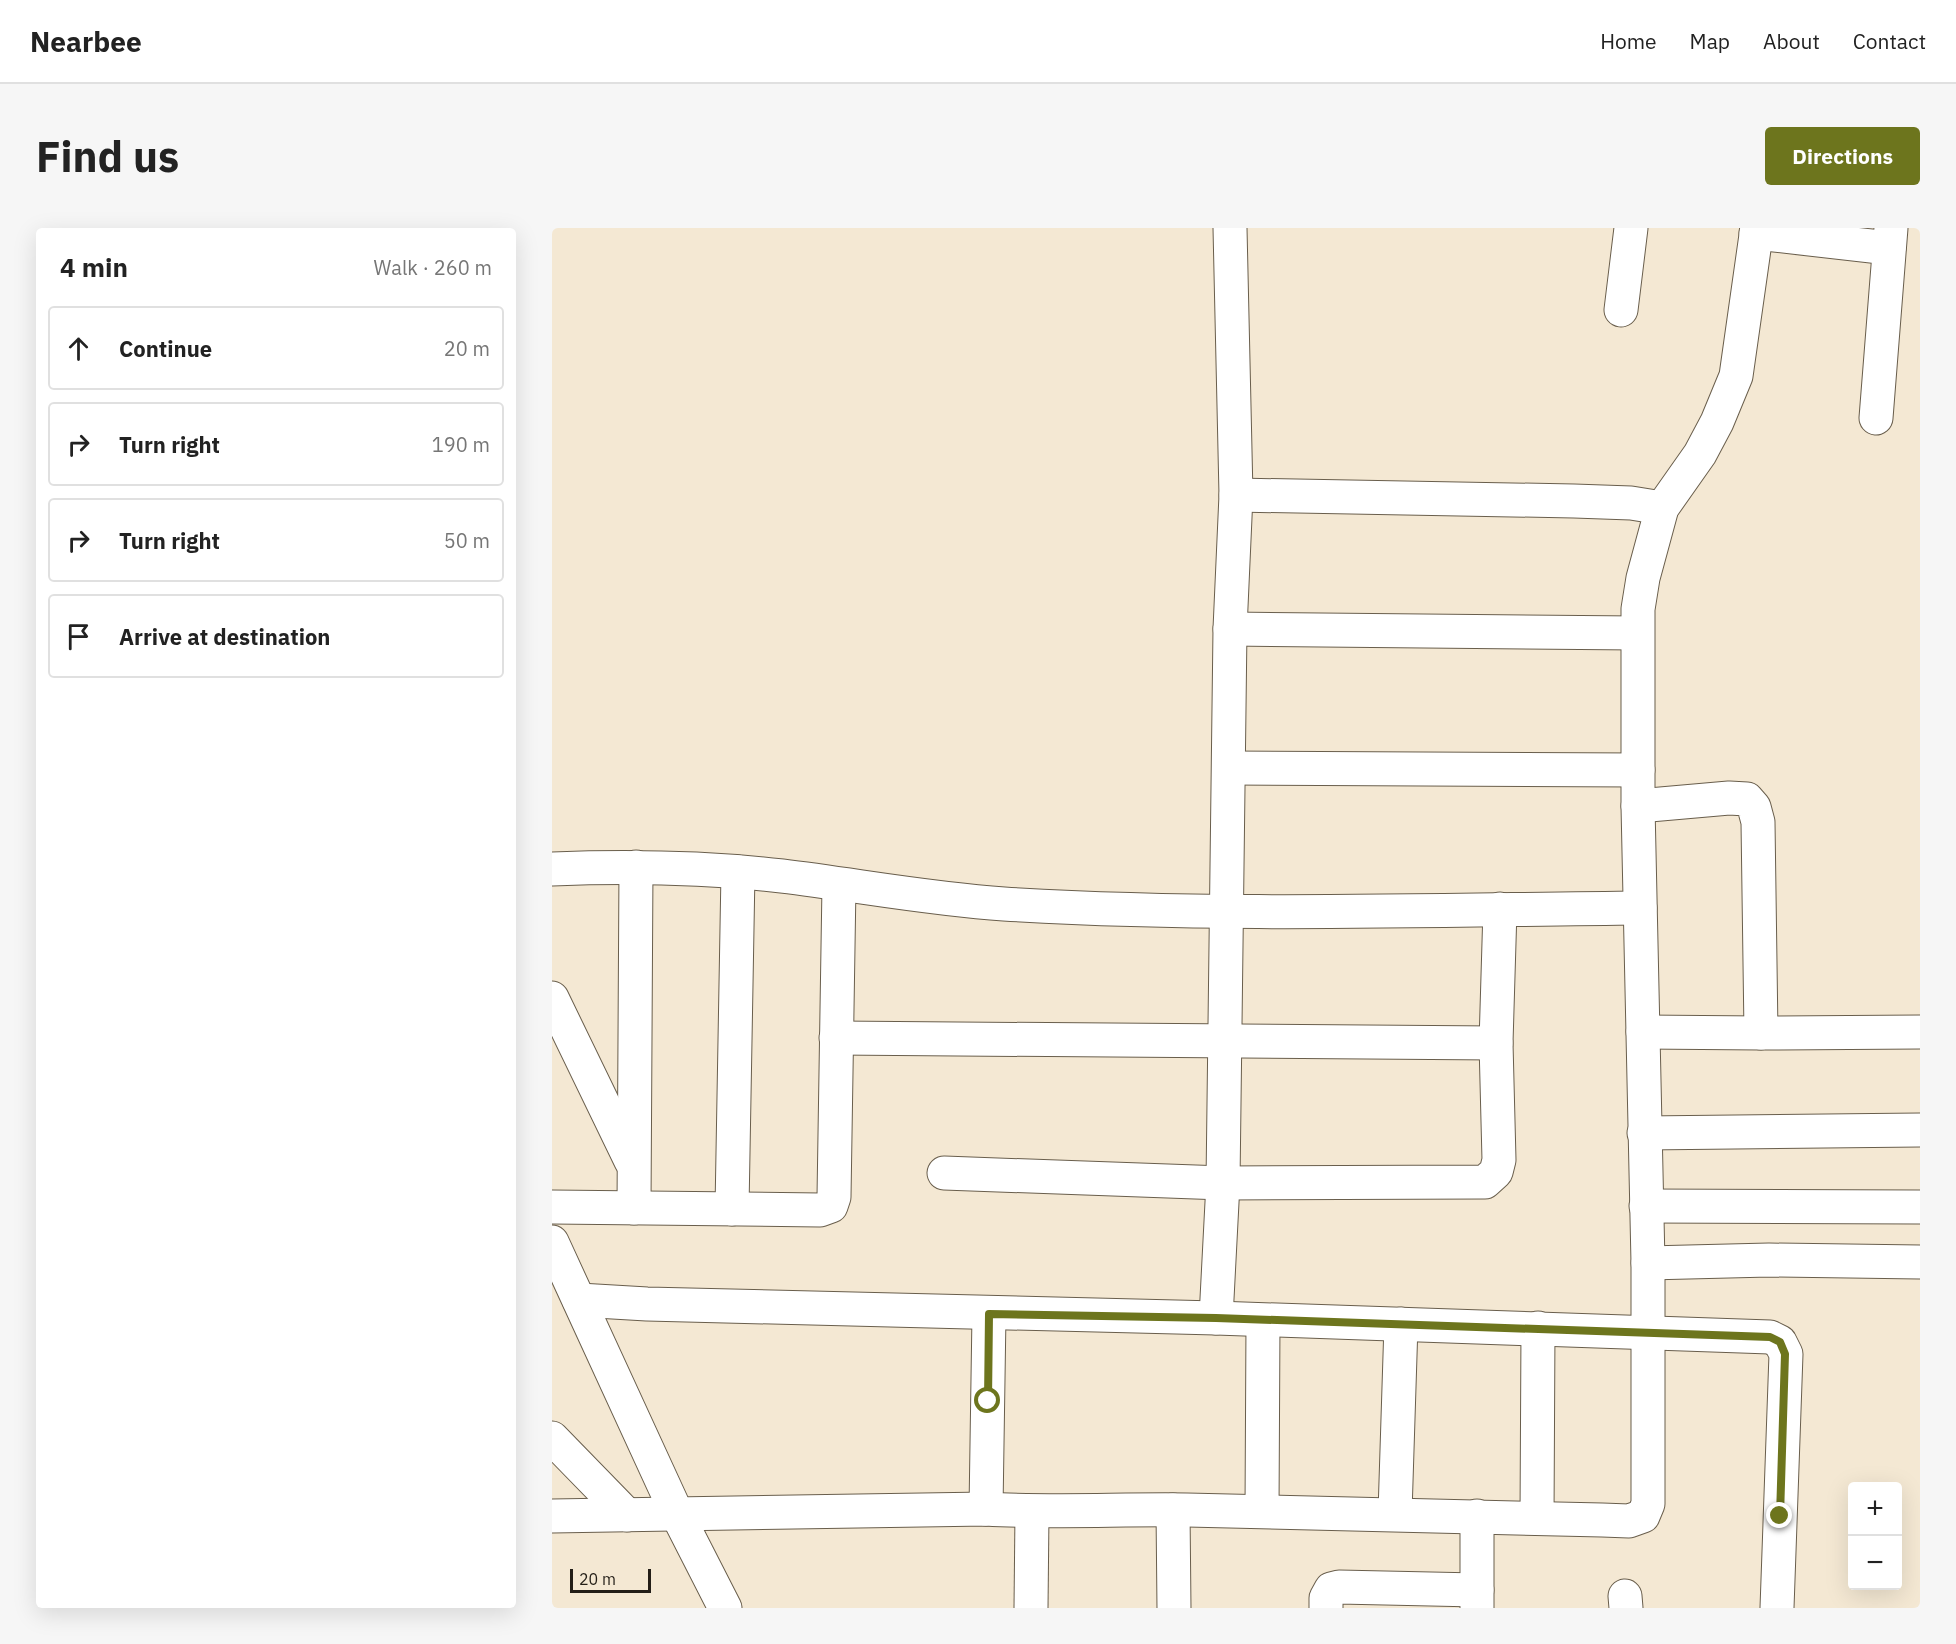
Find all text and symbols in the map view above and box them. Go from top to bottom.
text: Nearbee [30,23,142,60]
text: Home [1600,27,1657,55]
text: Map [1690,27,1730,55]
text: About [1763,27,1820,55]
text: Contact [1853,27,1926,55]
button: Directions [1765,127,1920,185]
text: Find us [36,129,179,184]
text: 4 min [60,250,128,284]
text: Walk · 260 m [374,254,492,281]
icon: ahead [62,332,95,365]
text: Continue [119,334,212,363]
text: 20 m [444,335,490,362]
icon: right [62,428,95,461]
text: Turn right [119,430,220,459]
text: 190 m [432,431,490,458]
icon: right [62,524,95,557]
text: Turn right [119,526,220,555]
text: 50 m [444,527,490,554]
icon: arrive [62,620,95,653]
text: Arrive at destination [119,622,330,651]
route start [974,1387,1000,1413]
map controls [1848,1482,1902,1590]
button: + [1848,1482,1902,1536]
route end [1766,1502,1792,1528]
button: − [1848,1536,1902,1590]
scale bar [570,1566,651,1594]
text: 20 m [579,1569,616,1589]

